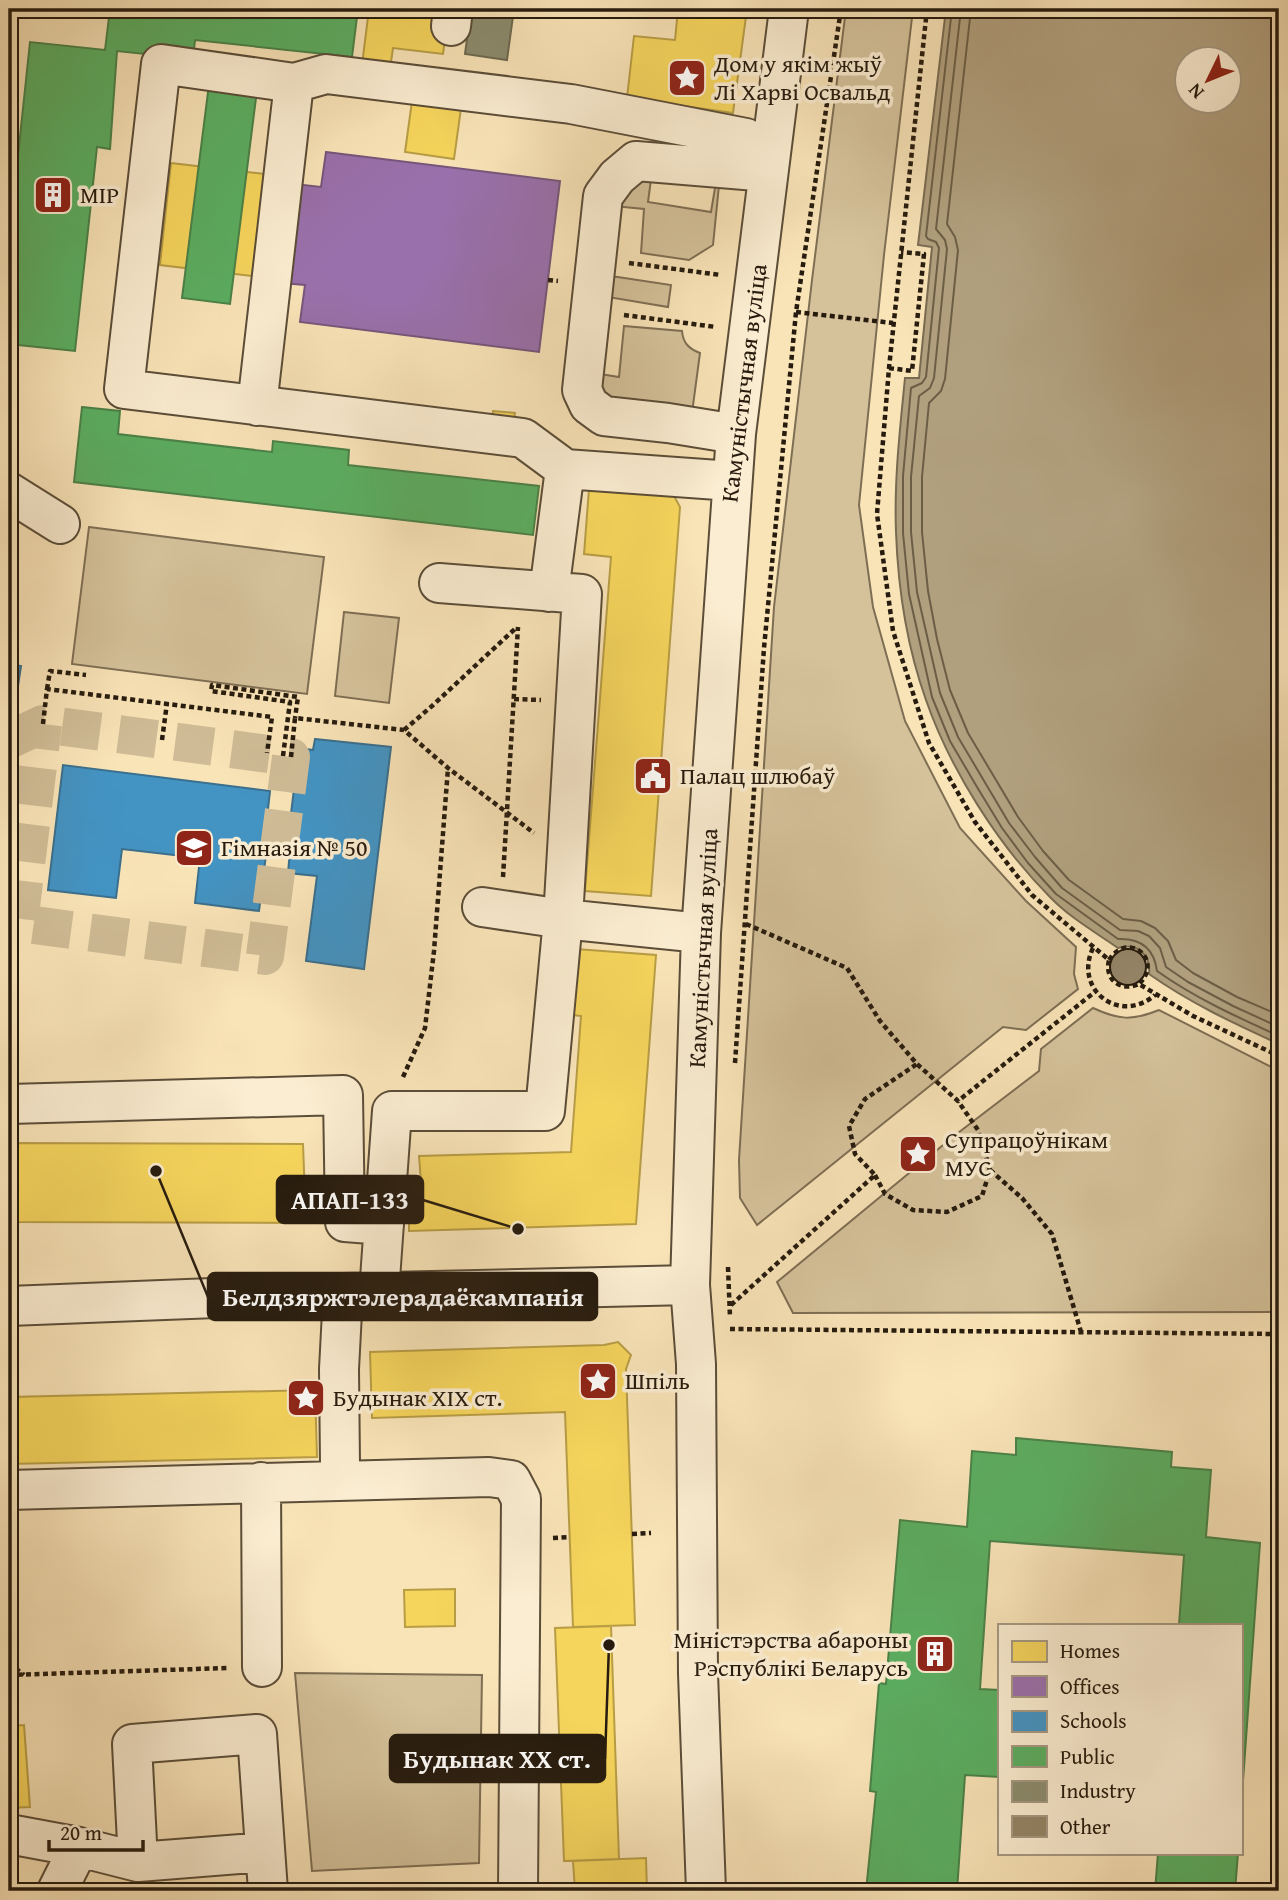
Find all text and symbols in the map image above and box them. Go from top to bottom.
place label: Дом у якім жыў Лі Харві Освальд [713,46,890,109]
north arrow [1172,46,1242,116]
place icon: Дом у якім жыў Лі Харві Освальд [666,57,708,99]
text: N [1181,77,1210,106]
building icon: МІР [32,174,74,216]
place label: МІР [80,177,119,212]
street label: Камуністычная вуліца [712,261,776,504]
public building icon: Палац шлюбаў [632,755,674,797]
place label: Палац шлюбаў [680,758,835,793]
school or university icon: Гімназія № 50 [173,827,215,869]
street label: Камуністычная вуліца [679,827,726,1069]
place label: Гімназія № 50 [221,830,368,865]
place label: Супрацоўнікам МУС [945,1122,1108,1185]
place icon: Супрацоўнікам МУС [897,1133,939,1175]
callout: АПАП-133 [277,1176,423,1223]
text: АПАП-133 [291,1180,409,1219]
callout: Белдзяржтэлерадаёкампанія [208,1273,597,1320]
text: Белдзяржтэлерадаёкампанія [222,1277,584,1316]
place icon: Шпіль [577,1360,619,1402]
place label: Шпіль [625,1363,690,1398]
place icon: Будынак XIX ст. [285,1377,327,1419]
place label: Будынак XIX ст. [333,1380,502,1415]
place label: Міністэрства абароны Рэспублікі Беларусь [674,1622,908,1685]
legend [998,1624,1242,1854]
building icon: Міністэрства абароны Рэспублікі Беларусь [914,1633,956,1675]
text: Homes [1060,1635,1120,1666]
text: Offices [1060,1671,1120,1702]
text: Schools [1060,1705,1127,1736]
callout: Будынак XX ст. [390,1735,605,1782]
text: Будынак XX ст. [403,1739,591,1778]
text: Public [1060,1741,1115,1772]
text: Industry [1060,1775,1136,1806]
scale bar [49,1809,144,1853]
text: Other [1060,1811,1111,1842]
text: 20 m [60,1817,102,1848]

